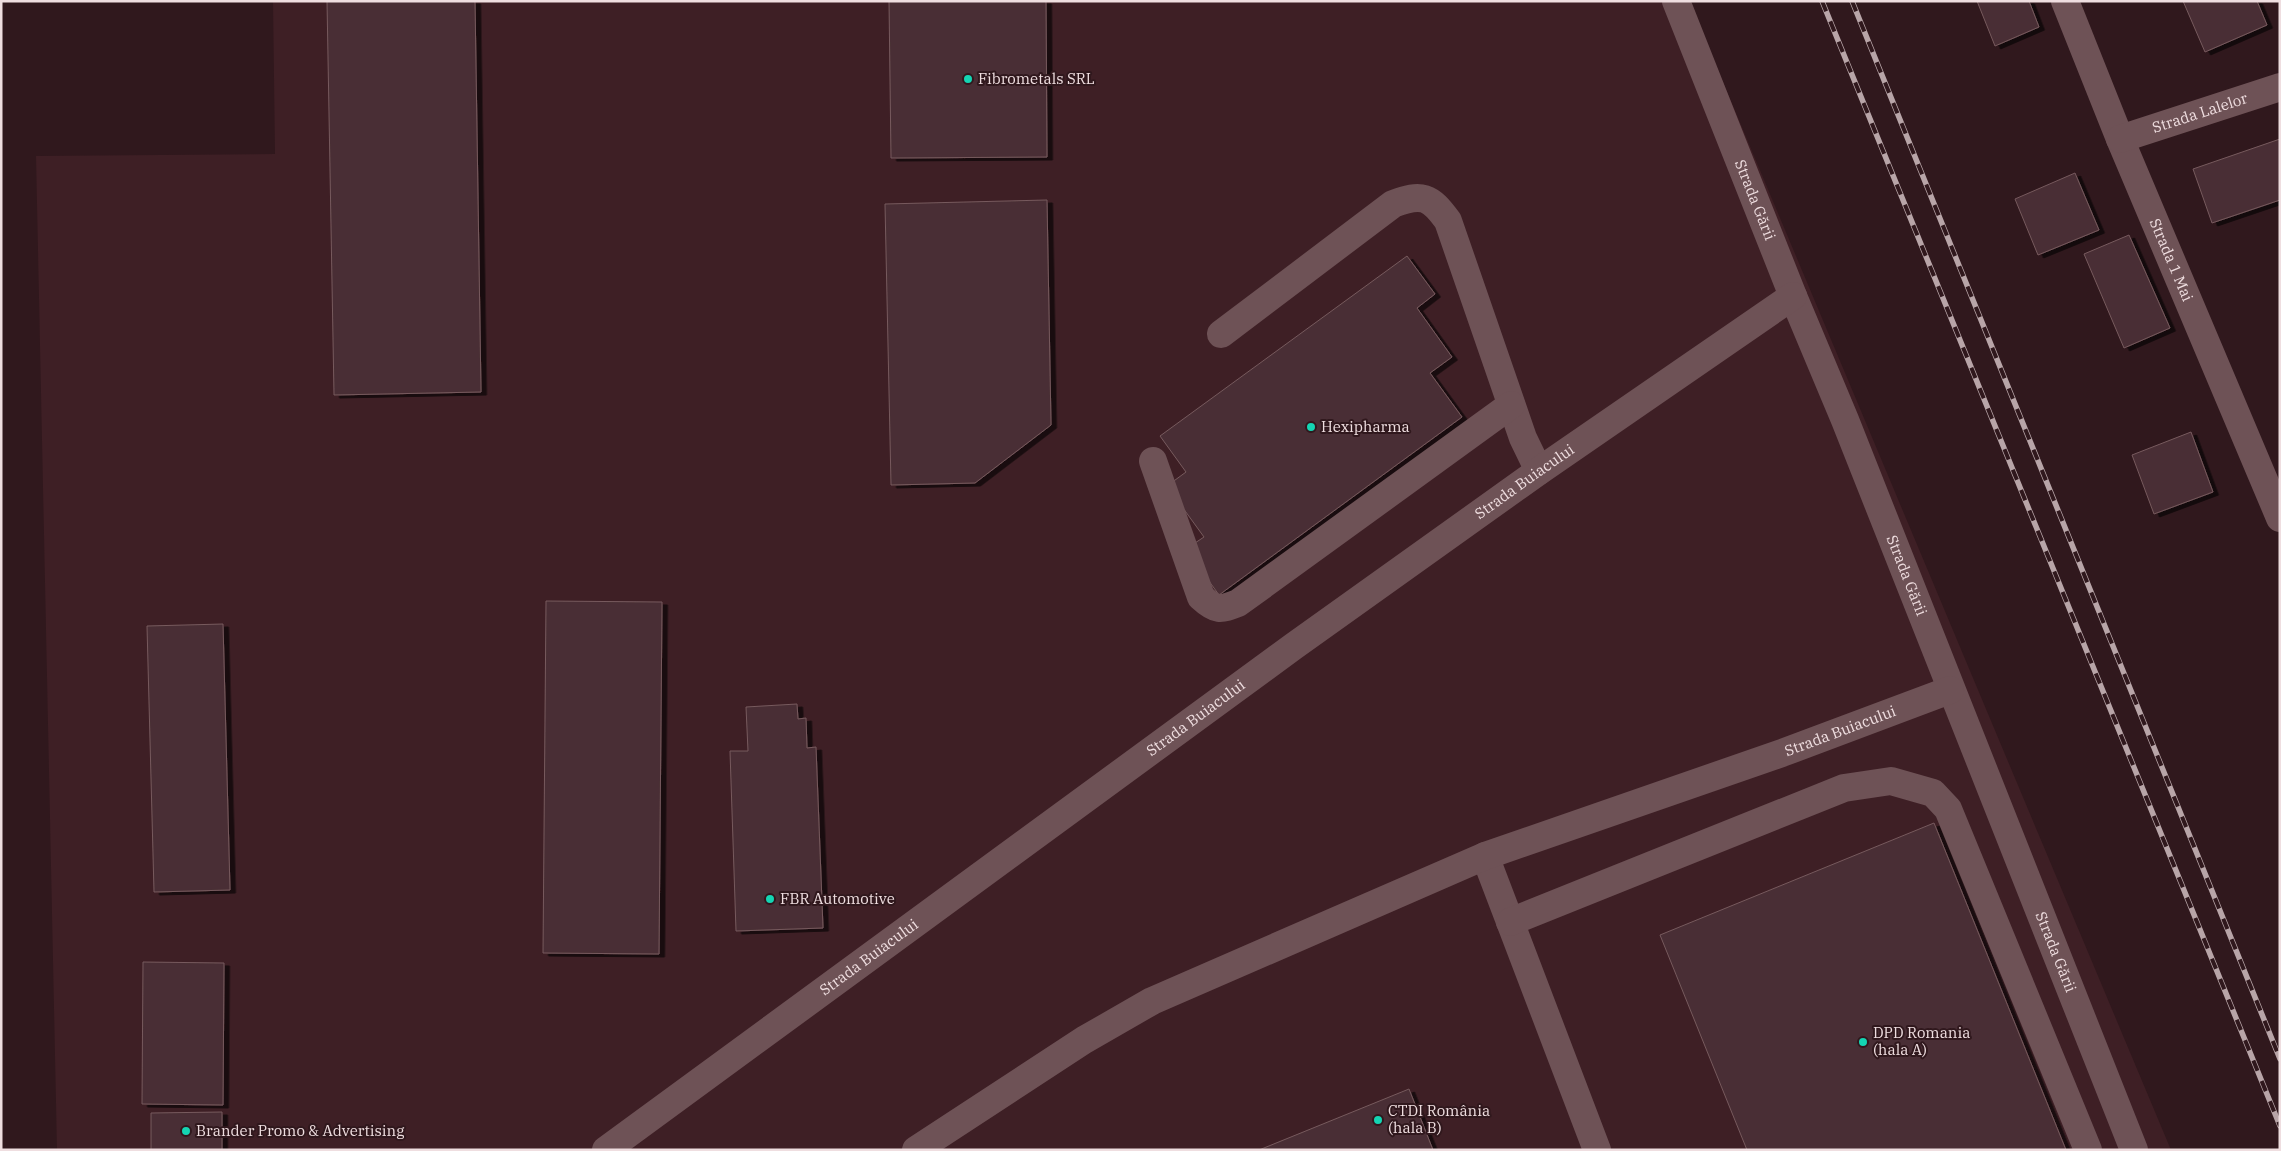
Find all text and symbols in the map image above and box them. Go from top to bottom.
place label: Fibrometals SRL [978,69,1095,88]
marker: Fibrometals SRL [962,73,974,85]
street label: Strada Lalelor [2150,88,2250,137]
street label: Strada Gării [1731,157,1780,243]
street label: Strada 1 Mai [2146,216,2198,305]
place label: Hexipharma [1321,417,1410,436]
marker: Hexipharma [1305,421,1317,433]
street label: Strada Buiacului [1471,439,1578,523]
street label: Strada Gării [1883,532,1932,619]
street label: Strada Buiacului [1142,675,1249,760]
street label: Strada Buiacului [1782,701,1899,760]
place label: FBR Automotive [780,889,895,908]
marker: FBR Automotive [764,893,776,905]
street label: Strada Gării [2032,909,2081,995]
street label: Strada Buiacului [816,914,922,999]
place label: DPD Romania (hala A) [1873,1023,1970,1059]
marker: DPD Romania (hala A) [1857,1036,1869,1048]
place label: CTDI România (hala B) [1388,1101,1490,1137]
marker: CTDI România (hala B) [1372,1114,1384,1126]
place label: Brander Promo & Advertising [196,1121,404,1140]
marker: Brander Promo & Advertising [180,1125,192,1137]

